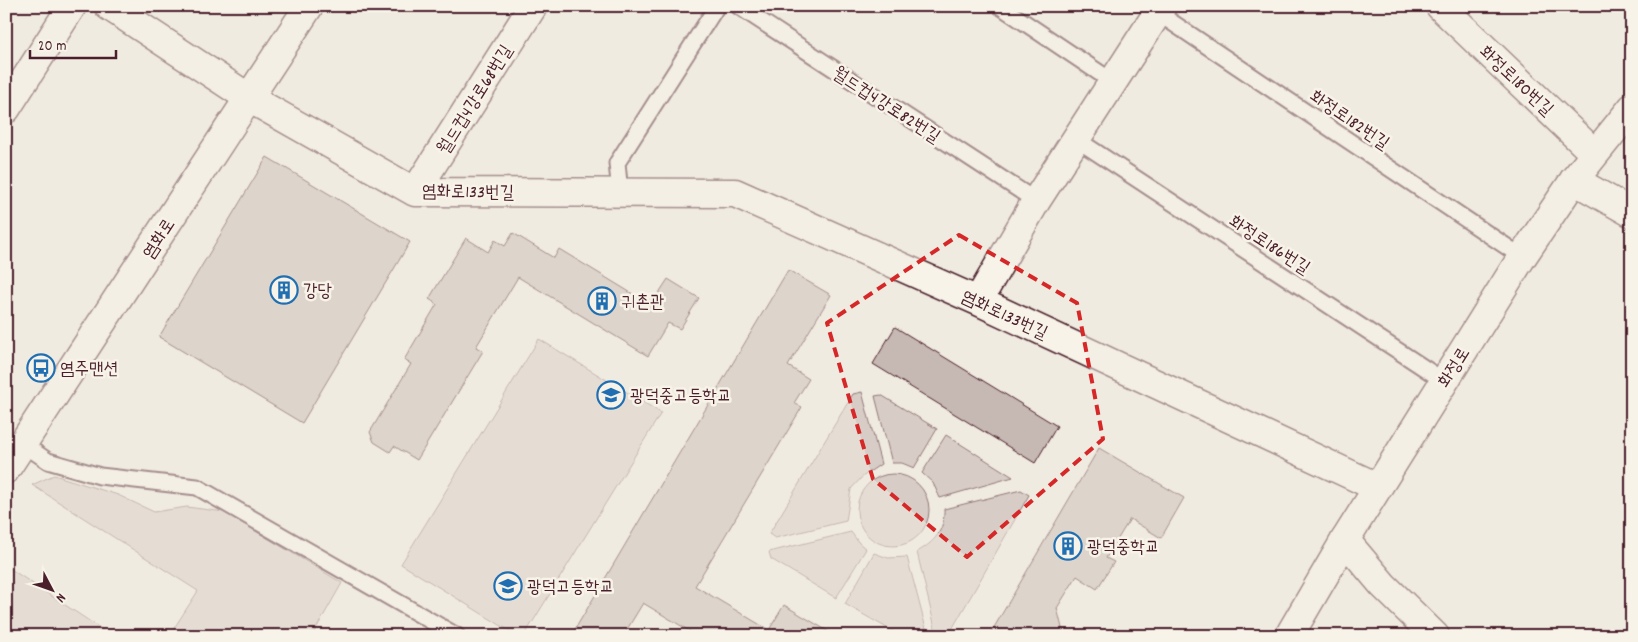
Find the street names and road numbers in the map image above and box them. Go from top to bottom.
street label: 월드컵4강로68번길 [432,40,520,160]
street label: 화정로180번길 [1473,41,1558,123]
street label: 월드컵4강로82번길 [827,62,945,151]
street label: 화정로182번길 [1304,85,1394,157]
street label: 염화로133번길 [422,180,515,207]
street label: 화정로186번길 [1223,210,1315,282]
street label: 염화로 [138,214,182,264]
street label: 염화로133번길 [957,285,1052,347]
street label: 화정로 [1433,343,1477,393]

